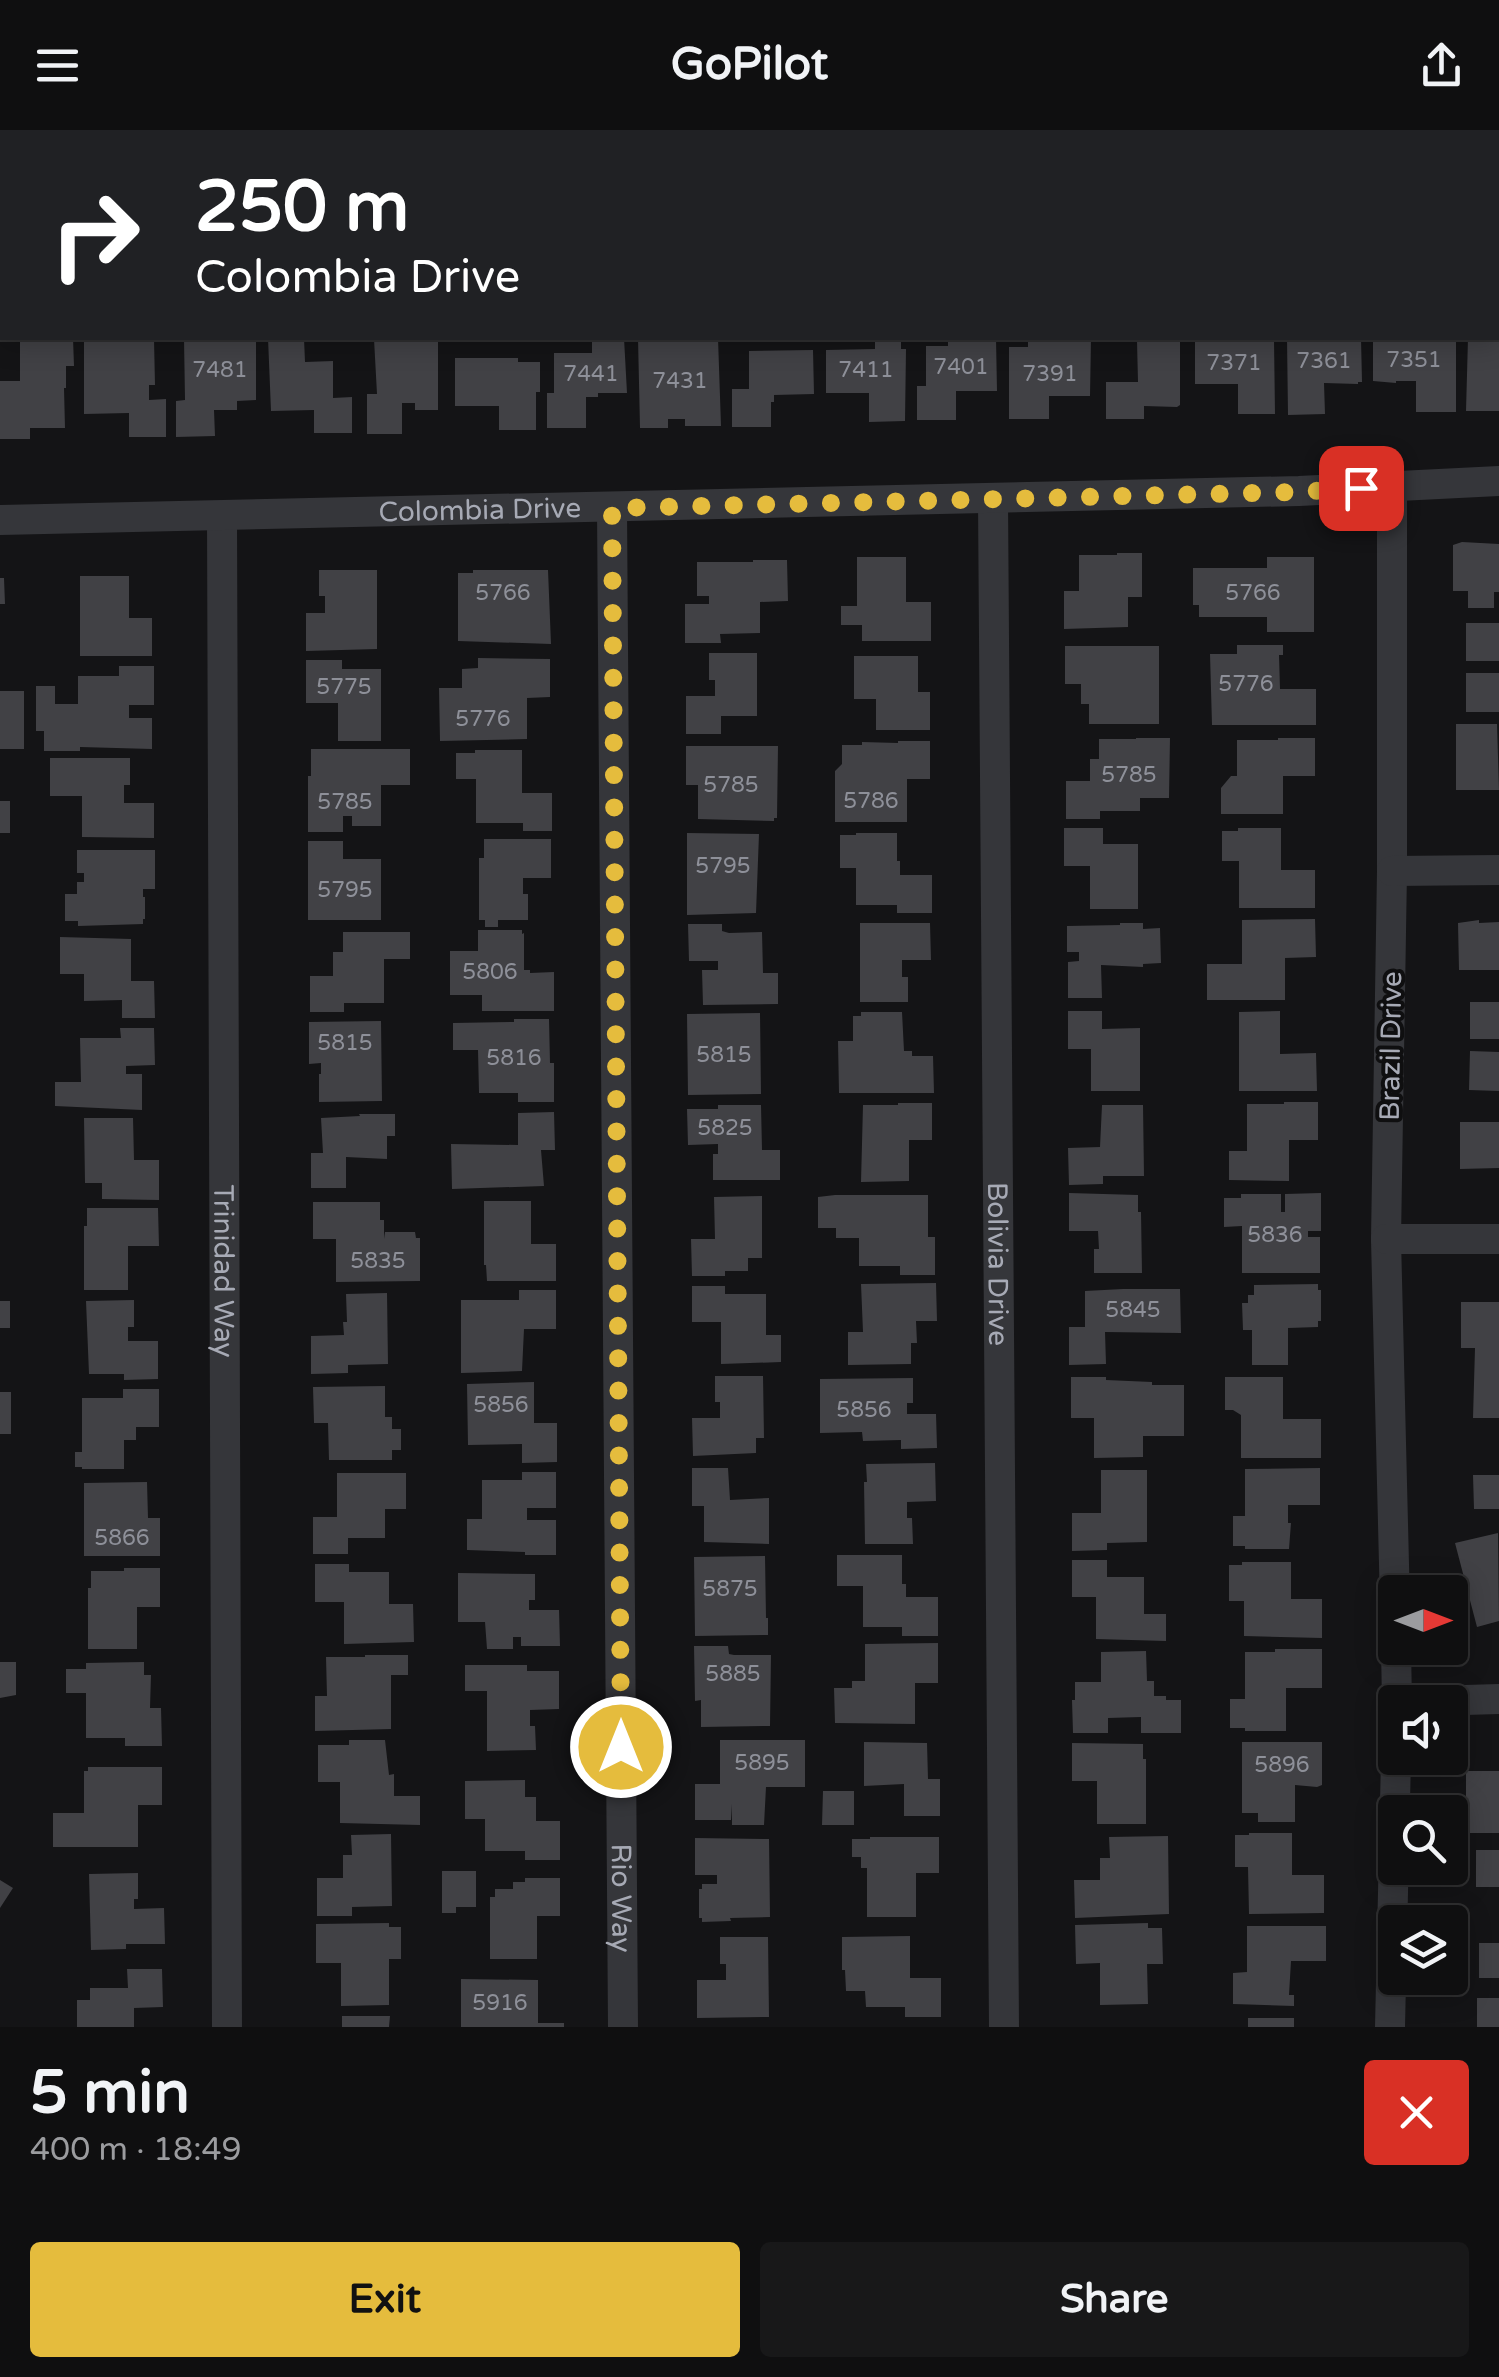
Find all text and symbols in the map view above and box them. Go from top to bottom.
icon: menu [30,38,85,93]
text: GoPilot [671,38,828,92]
icon: share [1414,38,1469,93]
text: 250 m [195,166,409,250]
icon: right [30,170,160,300]
text: Colombia Drive [195,251,520,305]
house number: 7351 [1386,347,1442,373]
house number: 7361 [1296,348,1352,374]
house number: 7371 [1206,350,1262,376]
house number: 7401 [933,354,989,380]
house number: 7481 [192,357,248,383]
house number: 7411 [838,357,894,383]
house number: 7441 [563,361,619,387]
house number: 7391 [1022,361,1078,387]
house number: 7431 [652,368,708,394]
pin [1319,446,1404,531]
icon: arrive [1334,461,1389,516]
street label: Colombia Drive [378,491,581,530]
house number: 5766 [475,580,531,606]
house number: 5766 [1225,580,1281,606]
house number: 5776 [1218,671,1274,697]
house number: 5775 [316,674,372,700]
house number: 5776 [455,706,511,732]
house number: 5785 [1101,762,1157,788]
house number: 5785 [703,772,759,798]
house number: 5786 [843,788,899,814]
house number: 5785 [317,789,373,815]
house number: 5795 [695,853,751,879]
house number: 5795 [317,877,373,903]
house number: 5806 [462,959,518,985]
street label: Brazil Drive [1373,971,1409,1121]
house number: 5815 [317,1030,373,1056]
house number: 5815 [696,1042,752,1068]
house number: 5816 [486,1045,542,1071]
house number: 5825 [697,1115,753,1141]
street label: Bolivia Drive [980,1182,1015,1346]
street label: Trinidad Way [206,1184,241,1358]
house number: 5836 [1247,1222,1303,1248]
house number: 5835 [350,1248,406,1274]
house number: 5845 [1105,1297,1161,1323]
house number: 5856 [473,1392,529,1418]
house number: 5856 [836,1397,892,1423]
house number: 5866 [94,1525,150,1551]
north arrow [1378,1575,1468,1665]
map controls [1378,1575,1468,1995]
house number: 5875 [702,1576,758,1602]
house number: 5885 [705,1661,761,1687]
button: sound [1378,1685,1468,1775]
position arrow [569,1695,673,1799]
house number: 5895 [734,1750,790,1776]
house number: 5896 [1254,1752,1310,1778]
button: search [1378,1795,1468,1885]
street label: Rio Way [604,1843,638,1953]
button: layers [1378,1905,1468,1995]
house number: 5916 [472,1990,528,2016]
text: 5 min [30,2057,190,2129]
button: close [1364,2060,1469,2165]
text: 400 m · 18:49 [30,2131,242,2169]
button: Exit [30,2242,740,2357]
button: Share [760,2242,1469,2357]

